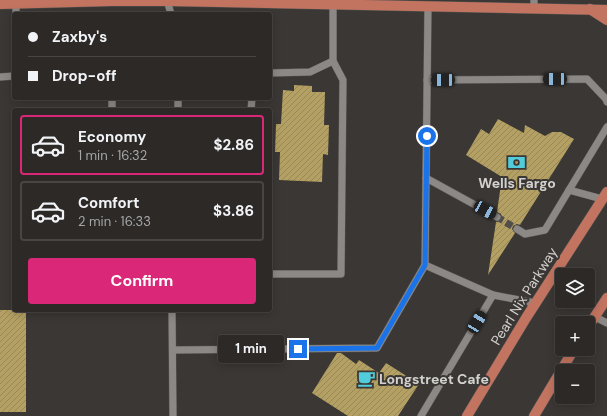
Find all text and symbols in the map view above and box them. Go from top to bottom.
text: Zaxby's [52,27,107,47]
text: Drop-off [52,66,117,86]
car [543,73,567,85]
car [431,74,455,86]
icon: car [30,127,66,163]
text: Economy [78,127,146,147]
route start [418,127,436,145]
text: $2.86 [213,135,254,155]
text: 1 min · 16:32 [78,147,147,164]
bank icon: Wells Fargo [507,153,527,173]
place label: Wells Fargo [478,174,556,192]
icon: car [30,193,66,229]
text: Comfort [78,193,139,213]
car [472,199,498,221]
text: $3.86 [213,201,254,221]
text: 2 min · 16:33 [78,213,151,230]
street label: Pearl Nix Parkway [487,243,561,348]
button: Confirm [28,258,256,304]
map controls [555,268,595,404]
button: layers [555,268,595,308]
car [466,309,488,335]
button: + [555,316,595,356]
callout: 1 min [218,335,284,363]
text: 1 min [235,340,267,357]
route end [289,340,307,358]
button: − [555,364,595,404]
cafe icon: Longstreet Cafe [356,369,376,389]
place label: Longstreet Cafe [379,370,489,388]

